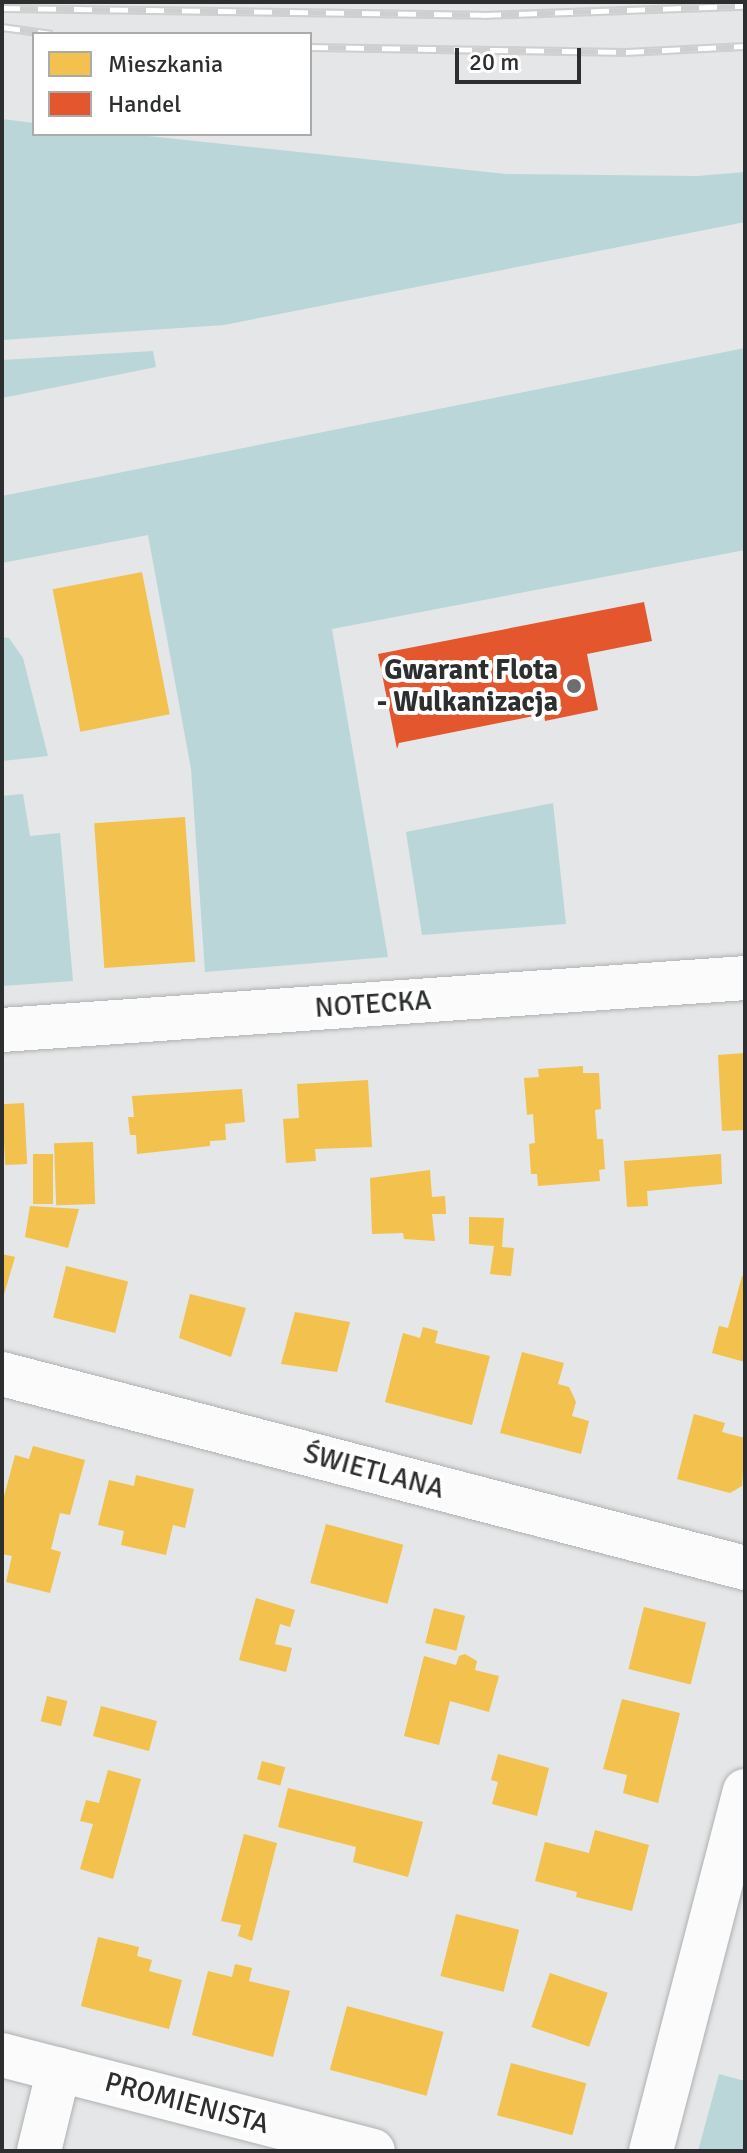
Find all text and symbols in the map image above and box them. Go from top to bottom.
legend [32,32,312,136]
scale bar [459,32,585,82]
text: 20 m [469,47,519,77]
text: Mieszkania [108,49,223,79]
text: Handel [108,89,181,119]
place label: Gwarant Flota - Wulkanizacja [377,653,558,719]
marker: Gwarant Flota - Wulkanizacja [565,677,583,695]
street label: NOTECKA [314,983,432,1025]
street label: ŚWIETLANA [300,1436,448,1506]
street label: PROMIENISTA [101,2065,273,2141]

